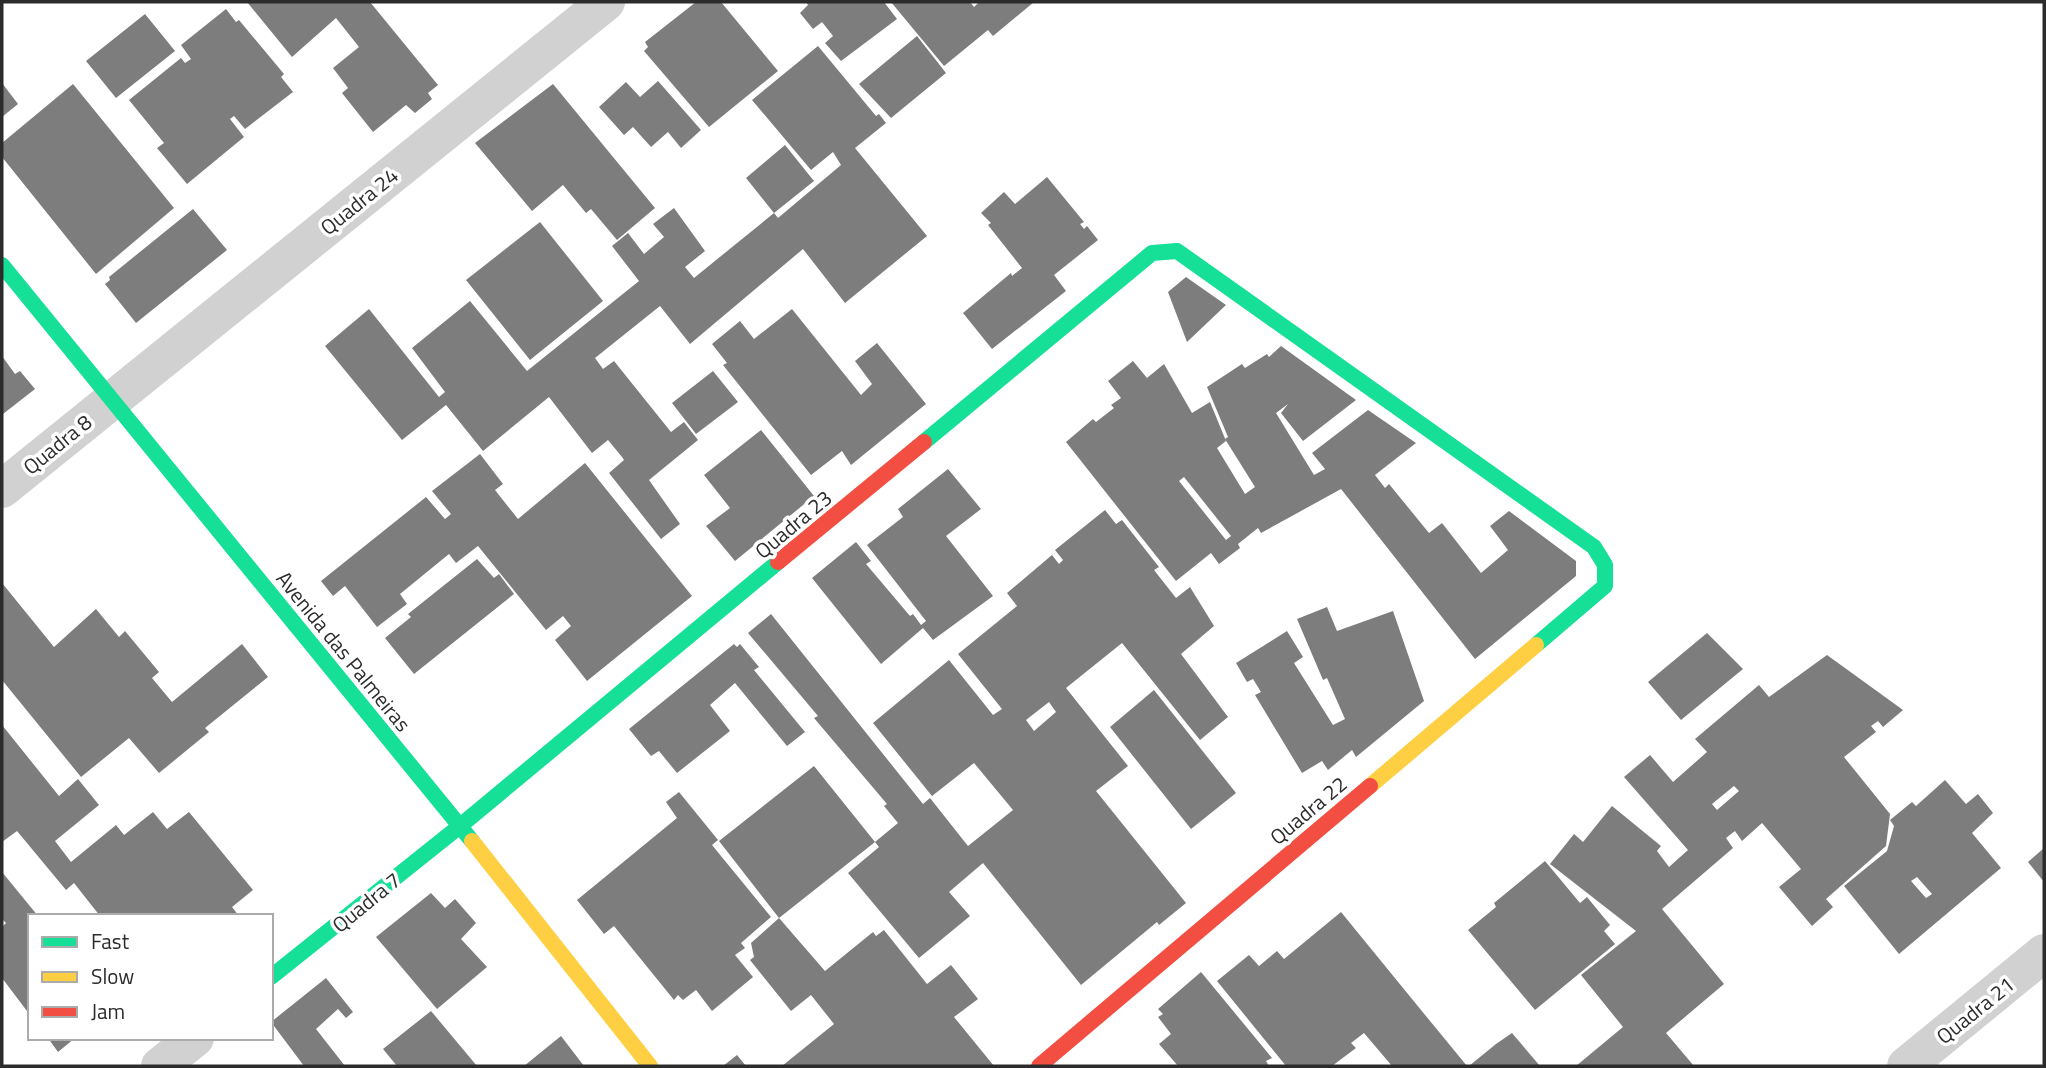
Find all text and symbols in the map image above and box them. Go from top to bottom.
street label: Quadra 24 [313,159,405,243]
street label: Quadra 8 [16,406,99,482]
street label: Quadra 23 [747,482,839,566]
street label: Avenida das Palmeiras [269,564,419,738]
street label: Quadra 22 [1262,768,1354,852]
street label: Quadra 7 [325,864,407,940]
legend [28,914,273,1040]
text: Fast [91,925,130,957]
text: Slow [91,960,134,992]
street label: Quadra 21 [1929,968,2021,1052]
text: Jam [91,995,125,1027]

